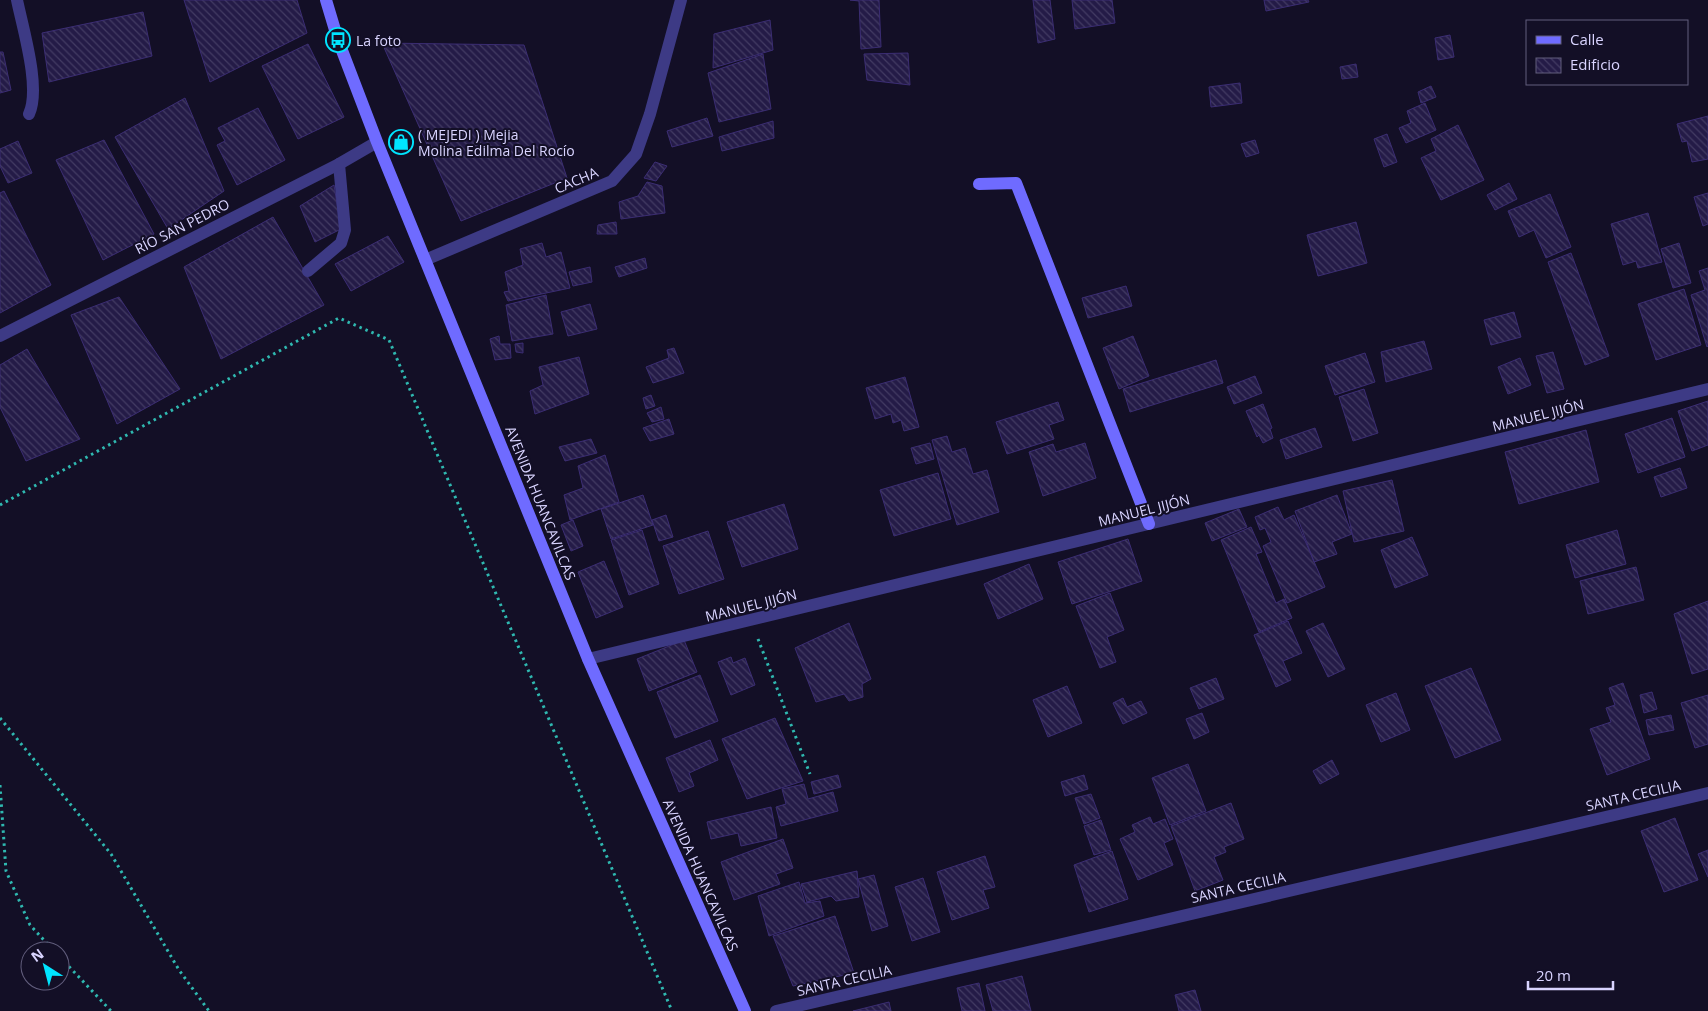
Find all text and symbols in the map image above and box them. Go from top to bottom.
legend [1526,20,1688,85]
bus stop icon: La foto [325,27,351,53]
text: Calle [1570,29,1604,49]
place label: La foto [356,31,401,50]
text: Edificio [1570,54,1620,74]
place label: ( MEJEDI ) Mejia Molina Edilma Del Rocío [418,125,575,160]
shop icon: ( MEJEDI ) Mejia Molina Edilma Del Rocío [388,129,414,155]
street label: CACHA [551,162,601,198]
street label: RÍO SAN PEDRO [131,194,233,258]
street label: MANUEL JIJÓN [1490,394,1586,436]
street label: AVENIDA HUANCAVILCAS [501,423,581,583]
street label: MANUEL JIJÓN [1096,489,1192,531]
street label: MANUEL JIJÓN [703,584,799,626]
street label: SANTA CECILIA [1584,775,1682,815]
street label: AVENIDA HUANCAVILCAS [659,796,743,954]
street label: SANTA CECILIA [1189,867,1287,907]
north arrow [20,941,70,991]
text: N [27,944,47,966]
scale bar [1528,958,1613,990]
street label: SANTA CECILIA [795,960,893,1000]
text: 20 m [1536,965,1571,985]

